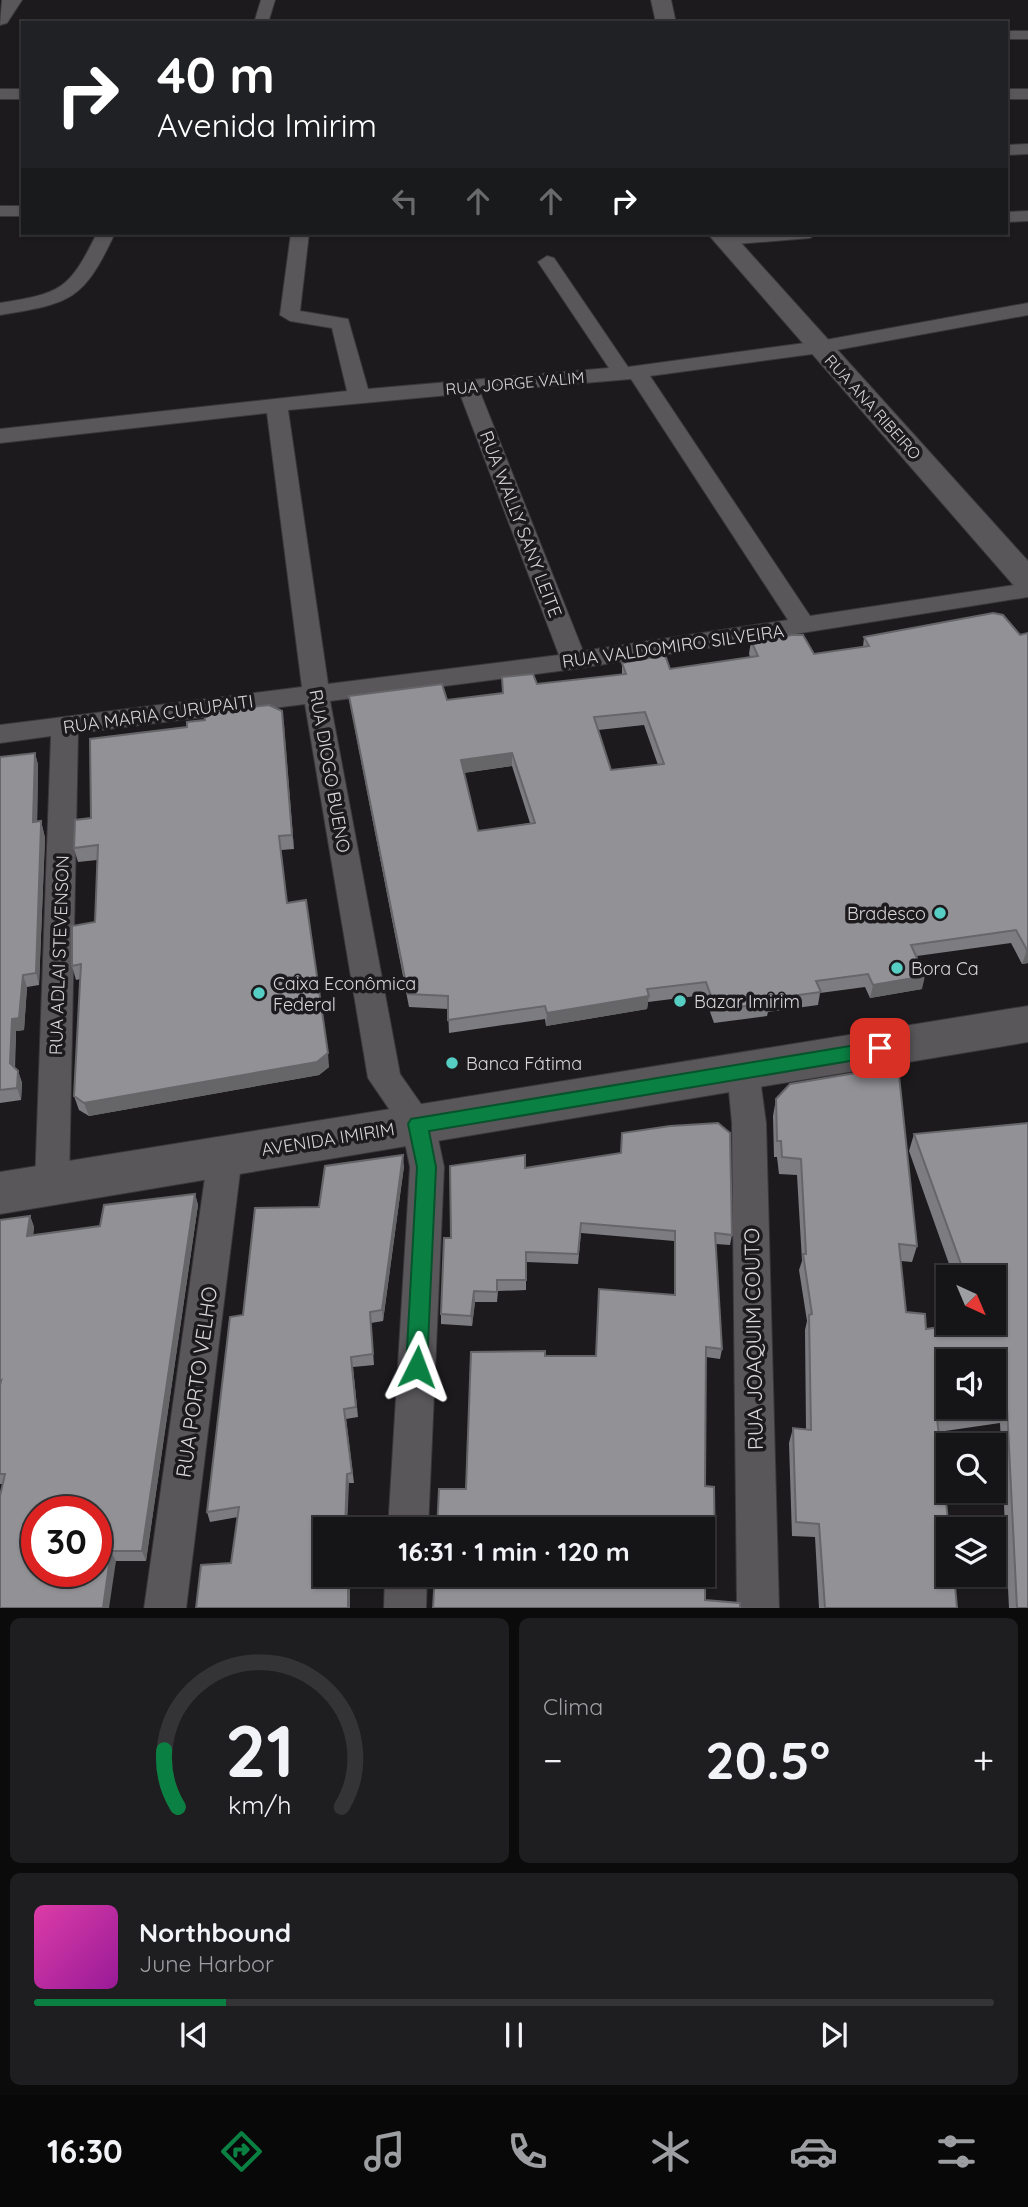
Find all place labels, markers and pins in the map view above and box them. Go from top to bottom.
place label: Bradesco [847,902,926,925]
marker: Bradesco [932,905,948,921]
place label: Bora Ca [911,957,979,980]
marker: Bora Ca [889,960,905,976]
place label: Caixa Econômica Federal [273,972,416,1016]
marker: Caixa Econômica Federal [251,985,267,1001]
place label: Bazar Imirim [694,990,800,1013]
marker: Bazar Imirim [672,993,688,1009]
pin [850,1018,910,1078]
place label: Banca Fátima [466,1052,582,1075]
marker: Banca Fátima [444,1055,460,1071]

